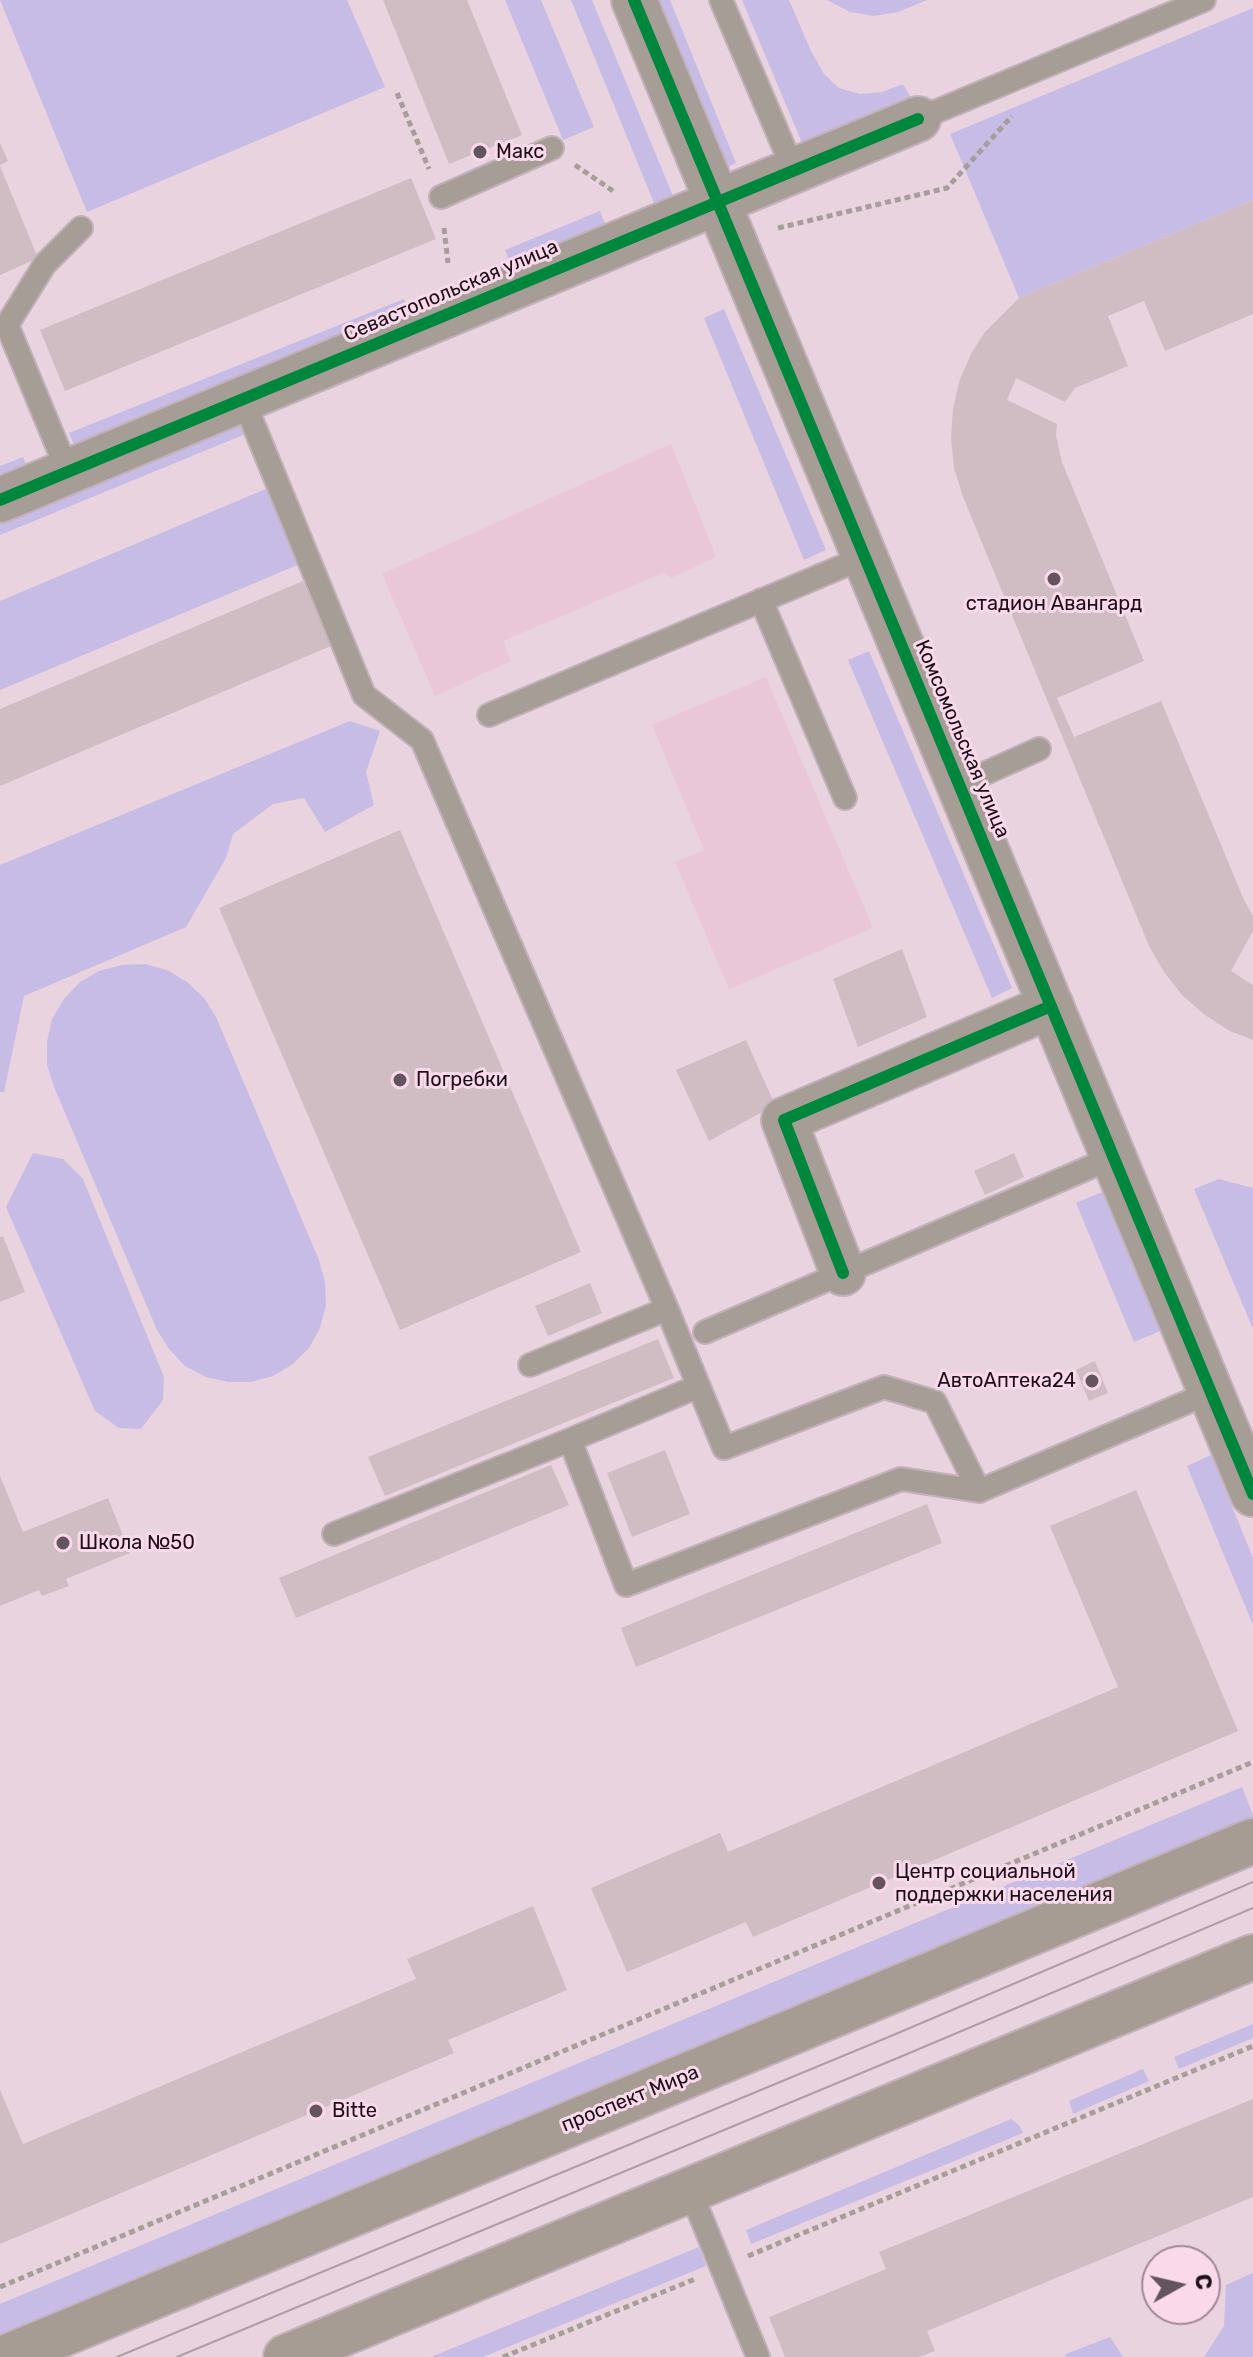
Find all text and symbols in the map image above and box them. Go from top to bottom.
place label: Макс [496,140,544,164]
marker: Макс [471,143,489,161]
street label: Севастопольская улица [340,235,562,347]
marker: стадион Авангард [1045,570,1063,588]
place label: стадион Авангард [966,592,1142,616]
street label: Комсомольская улица [909,636,1015,842]
place label: Погребки [416,1068,508,1092]
marker: Погребки [391,1071,409,1089]
place label: АвтоАптека24 [937,1369,1076,1393]
marker: АвтоАптека24 [1083,1372,1101,1390]
place label: Школа №50 [79,1531,195,1555]
marker: Школа №50 [54,1534,72,1552]
place label: Центр социальной поддержки населения [895,1860,1113,1907]
marker: Центр социальной поддержки населения [870,1874,888,1892]
street label: проспект Мира [558,2060,702,2138]
place label: Bitte [332,2099,377,2123]
marker: Bitte [307,2102,325,2120]
north arrow [1141,2245,1221,2325]
text: С [1189,2272,1218,2291]

